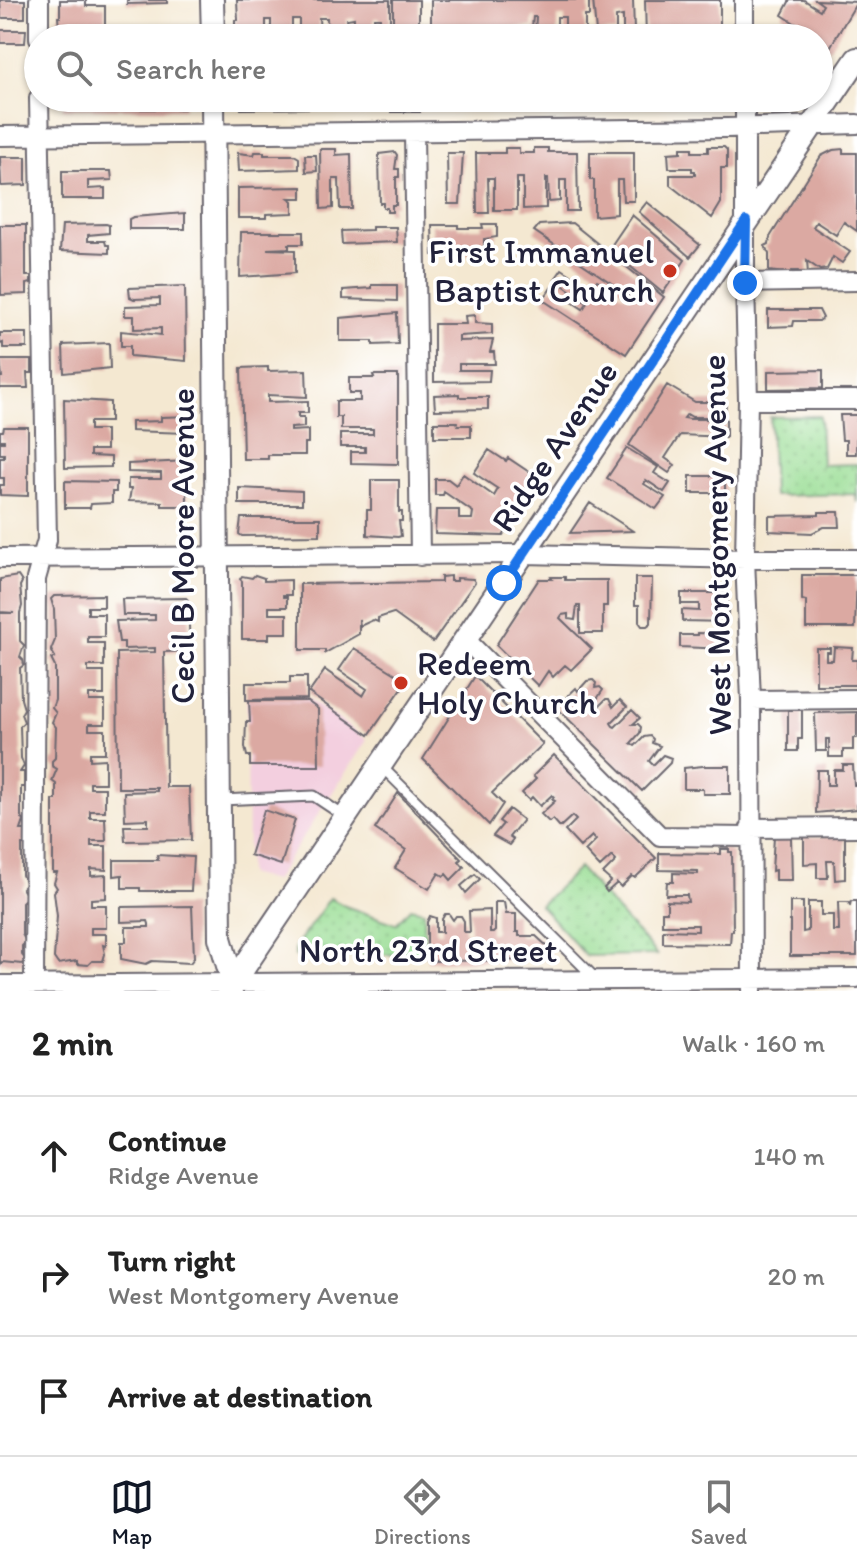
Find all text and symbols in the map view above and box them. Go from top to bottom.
search box [24,24,833,112]
icon: search [52,46,96,90]
text: Search here [116,50,266,87]
place label: First Immanuel Baptist Church [429,231,654,311]
marker: First Immanuel Baptist Church [661,262,679,280]
route end [727,265,763,301]
street label: Ridge Avenue [482,353,627,539]
street label: West Montgomery Avenue [693,354,740,736]
street label: Cecil B Moore Avenue [162,388,203,704]
route start [486,565,522,601]
place label: Redeem Holy Church [417,643,597,723]
marker: Redeem Holy Church [392,674,410,692]
street label: North 23rd Street [299,930,558,971]
text: 2 min [32,1023,113,1064]
text: Walk · 160 m [682,1027,825,1059]
text: Continue [108,1122,227,1159]
icon: ahead [32,1134,76,1178]
text: 140 m [754,1140,825,1172]
text: Ridge Avenue [108,1159,259,1191]
text: Turn right [108,1242,236,1279]
icon: right [32,1254,76,1298]
text: 20 m [768,1260,825,1292]
text: West Montgomery Avenue [108,1279,399,1311]
icon: arrive [32,1374,76,1418]
text: Arrive at destination [108,1378,372,1415]
tab: Map [110,1475,154,1550]
tab: Directions [374,1475,471,1550]
tab: Saved [691,1475,747,1550]

